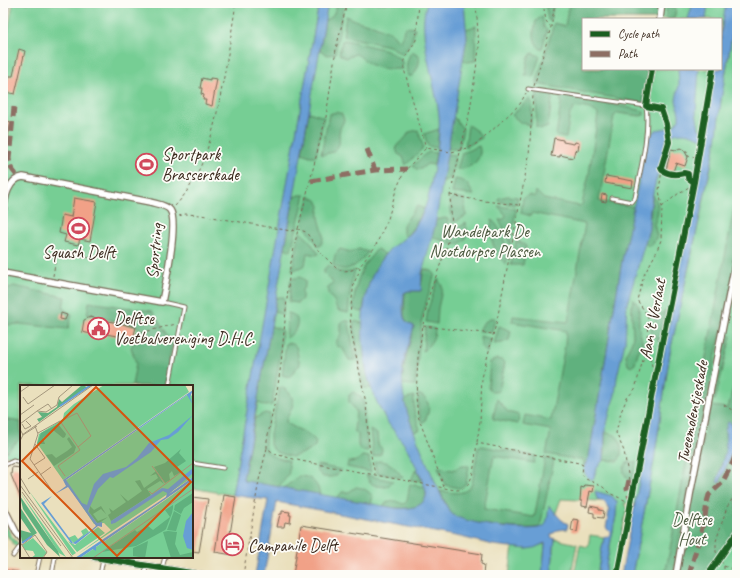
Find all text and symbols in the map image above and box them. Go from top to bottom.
legend [582,18,722,70]
text: Cycle path [618,26,660,42]
text: Path [618,46,638,62]
place label: Sportpark Brasserskade [162,144,240,185]
sports icon: Sportpark Brasserskade [134,151,160,177]
sports icon: Squash Delft [66,215,92,241]
park label: Wandelpark De Nootdorpse Plassen [430,221,542,262]
street label: Sportring [142,222,167,280]
place label: Squash Delft [42,242,118,263]
street label: Aan 't Verlaat [634,275,671,361]
place label: Delftse Voetbalvereniging D.H.C. [114,308,255,349]
public building icon: Delftse Voetbalvereniging D.H.C. [86,315,112,341]
street label: Tweemolentjeskade [672,358,713,465]
inset map [20,385,193,558]
park label: Delftse Hout [672,509,713,550]
hotel icon: Campanile Delft [220,532,246,558]
place label: Campanile Delft [248,535,340,556]

